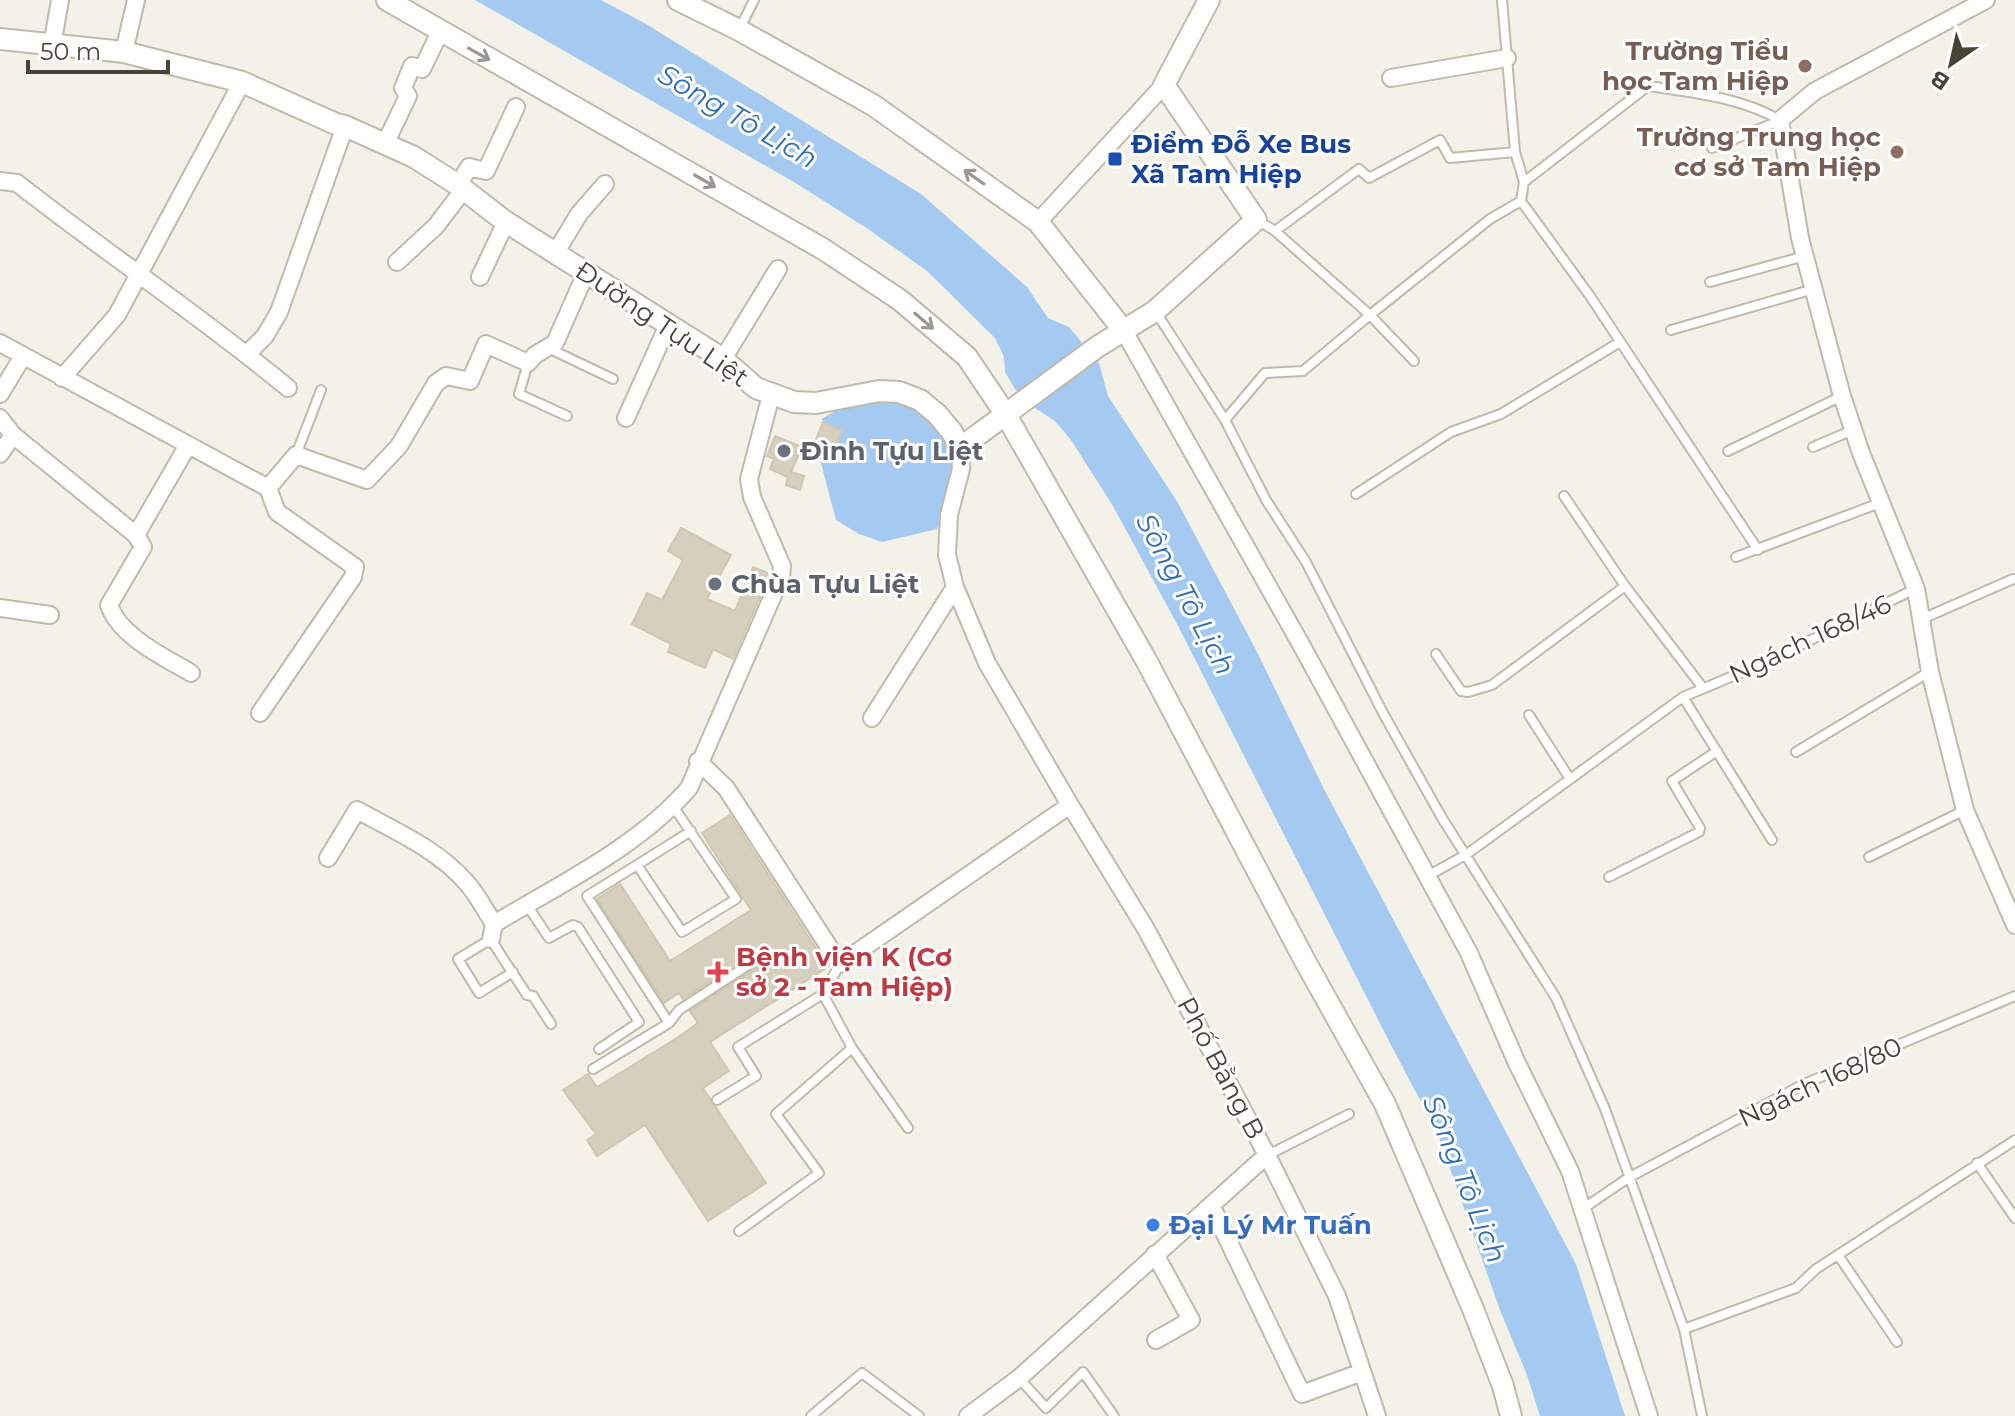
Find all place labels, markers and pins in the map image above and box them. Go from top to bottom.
place label: Trường Tiểu học Tam Hiệp [1602,35,1789,97]
marker: Trường Tiểu học Tam Hiệp [1796,57,1814,75]
place label: Trường Trung học cơ sở Tam Hiệp [1637,121,1881,183]
place label: Điểm Đỗ Xe Bus Xã Tam Hiệp [1131,128,1351,190]
marker: Trường Trung học cơ sở Tam Hiệp [1888,143,1906,161]
marker: Điểm Đỗ Xe Bus Xã Tam Hiệp [1106,150,1124,168]
place label: Đình Tựu Liệt [800,435,983,467]
marker: Đình Tựu Liệt [775,442,793,460]
place label: Chùa Tựu Liệt [731,568,919,600]
marker: Chùa Tựu Liệt [706,575,724,593]
place label: Bệnh viện K (Cơ sở 2 - Tam Hiệp) [736,941,953,1003]
marker: Bệnh viện K (Cơ sở 2 - Tam Hiệp) [707,961,729,983]
place label: Đại Lý Mr Tuấn [1169,1209,1372,1241]
marker: Đại Lý Mr Tuấn [1144,1216,1162,1234]

